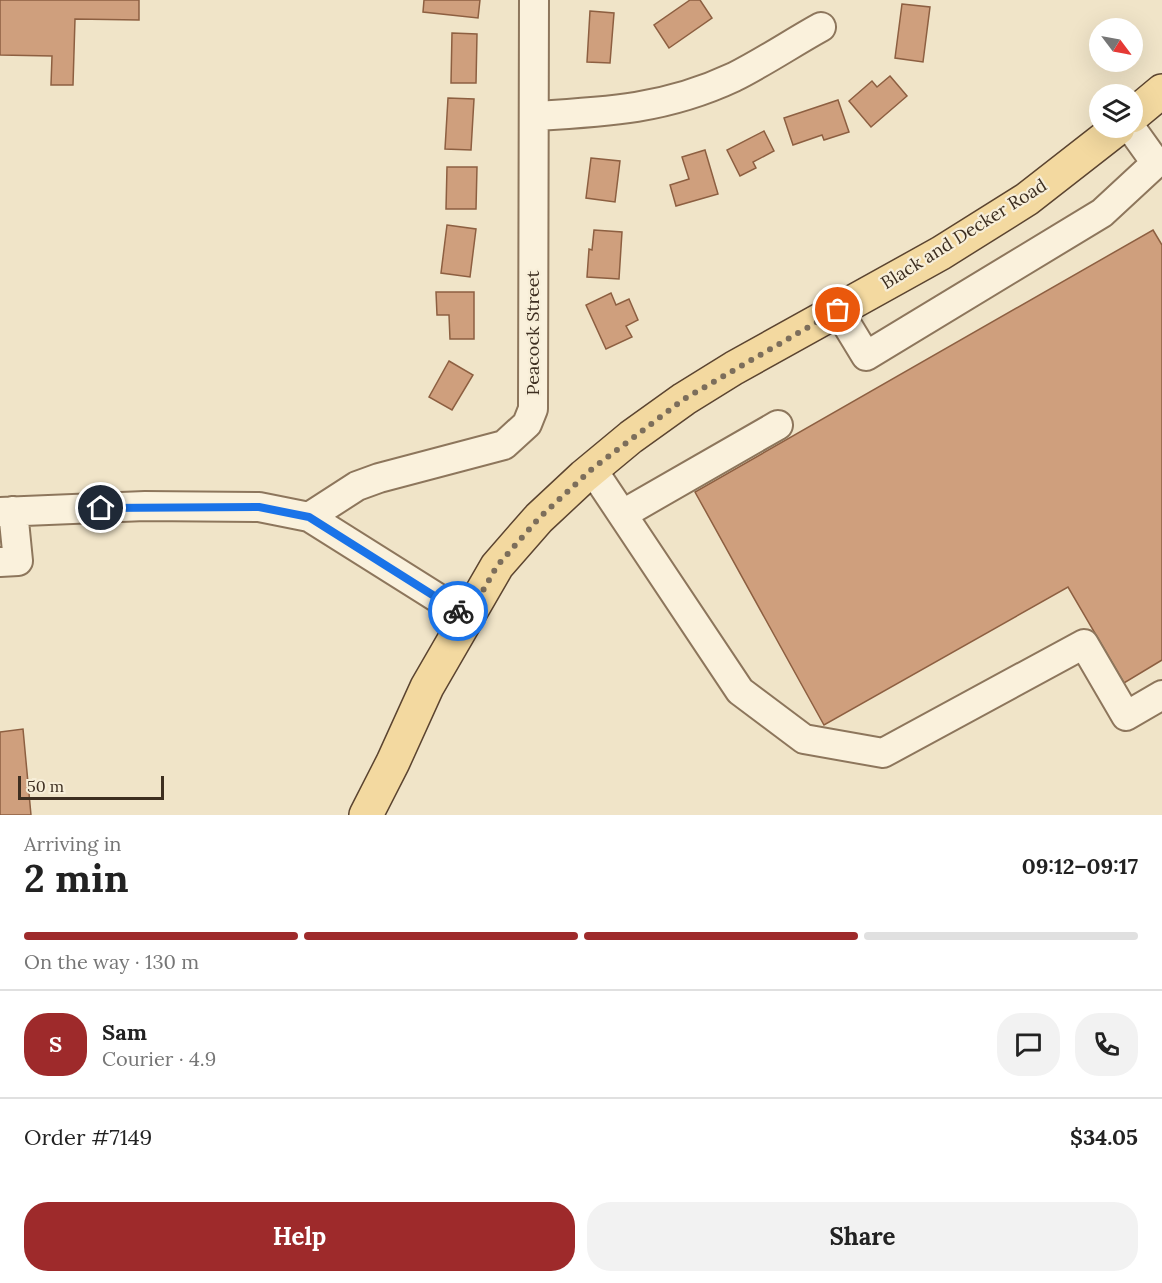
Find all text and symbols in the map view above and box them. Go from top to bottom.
north arrow [1089,18,1143,72]
map controls [1089,18,1143,138]
button: layers [1089,84,1143,138]
street label: Black and Decker Road [877,173,1051,294]
street label: Peacock Street [521,271,544,395]
pin [812,284,863,335]
icon: bag [821,293,854,326]
pin [75,482,126,533]
icon: home [84,491,117,524]
courier [428,581,488,641]
icon: bike [442,595,475,628]
scale bar [18,773,164,800]
text: 50 m [27,776,64,796]
text: Arriving in [24,831,121,856]
text: 09:12–09:17 [1022,852,1138,880]
text: 2 min [24,853,129,903]
text: On the way · 130 m [24,949,199,974]
button: chat [997,1013,1060,1076]
button: phone [1075,1013,1138,1076]
text: Sam [102,1018,147,1046]
text: S [49,1030,62,1058]
text: Courier · 4.9 [102,1046,216,1071]
text: Order #7149 [24,1123,152,1151]
text: $34.05 [1070,1123,1138,1151]
button: Help [24,1202,575,1271]
button: Share [587,1202,1138,1271]

